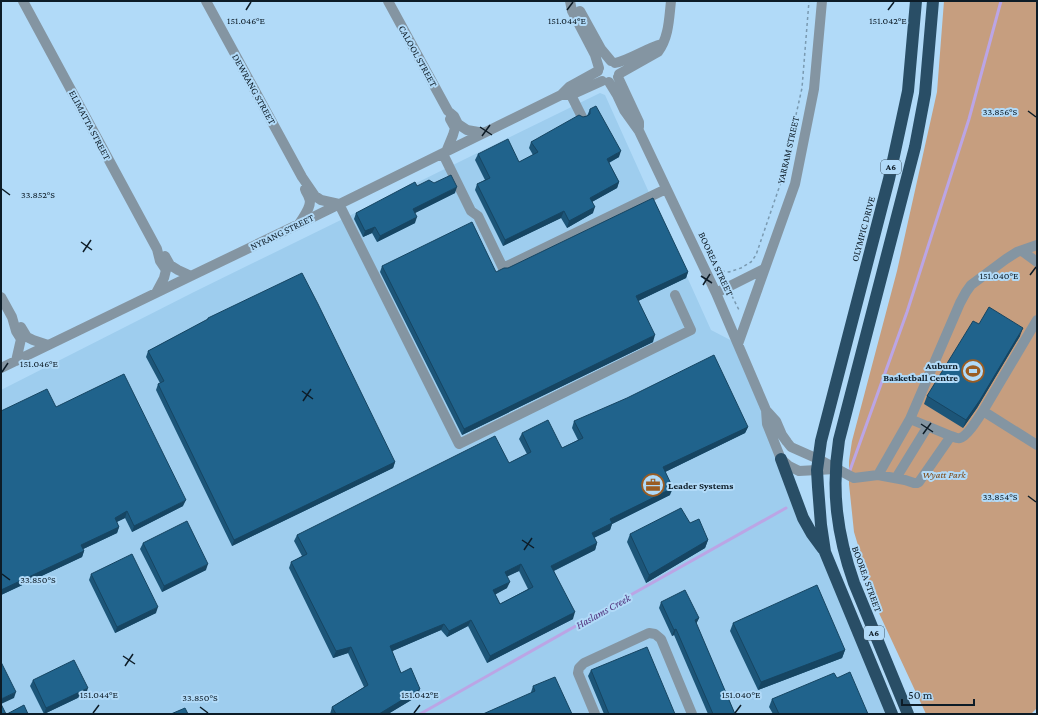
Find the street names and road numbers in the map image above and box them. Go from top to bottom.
street label: CALOOL STREET [397,23,440,89]
street label: DEWRANG STREET [230,52,278,127]
street label: ELIMATTA STREET [67,88,113,162]
street label: YARRAM STREET [775,115,801,185]
road number: A6 [881,160,901,174]
street label: OLYMPIC DRIVE [849,195,877,263]
street label: NYRANG STREET [248,212,316,252]
street label: BOOREA STREET [696,230,736,298]
street label: BOOREA STREET [850,545,884,614]
road number: A6 [864,626,884,640]

